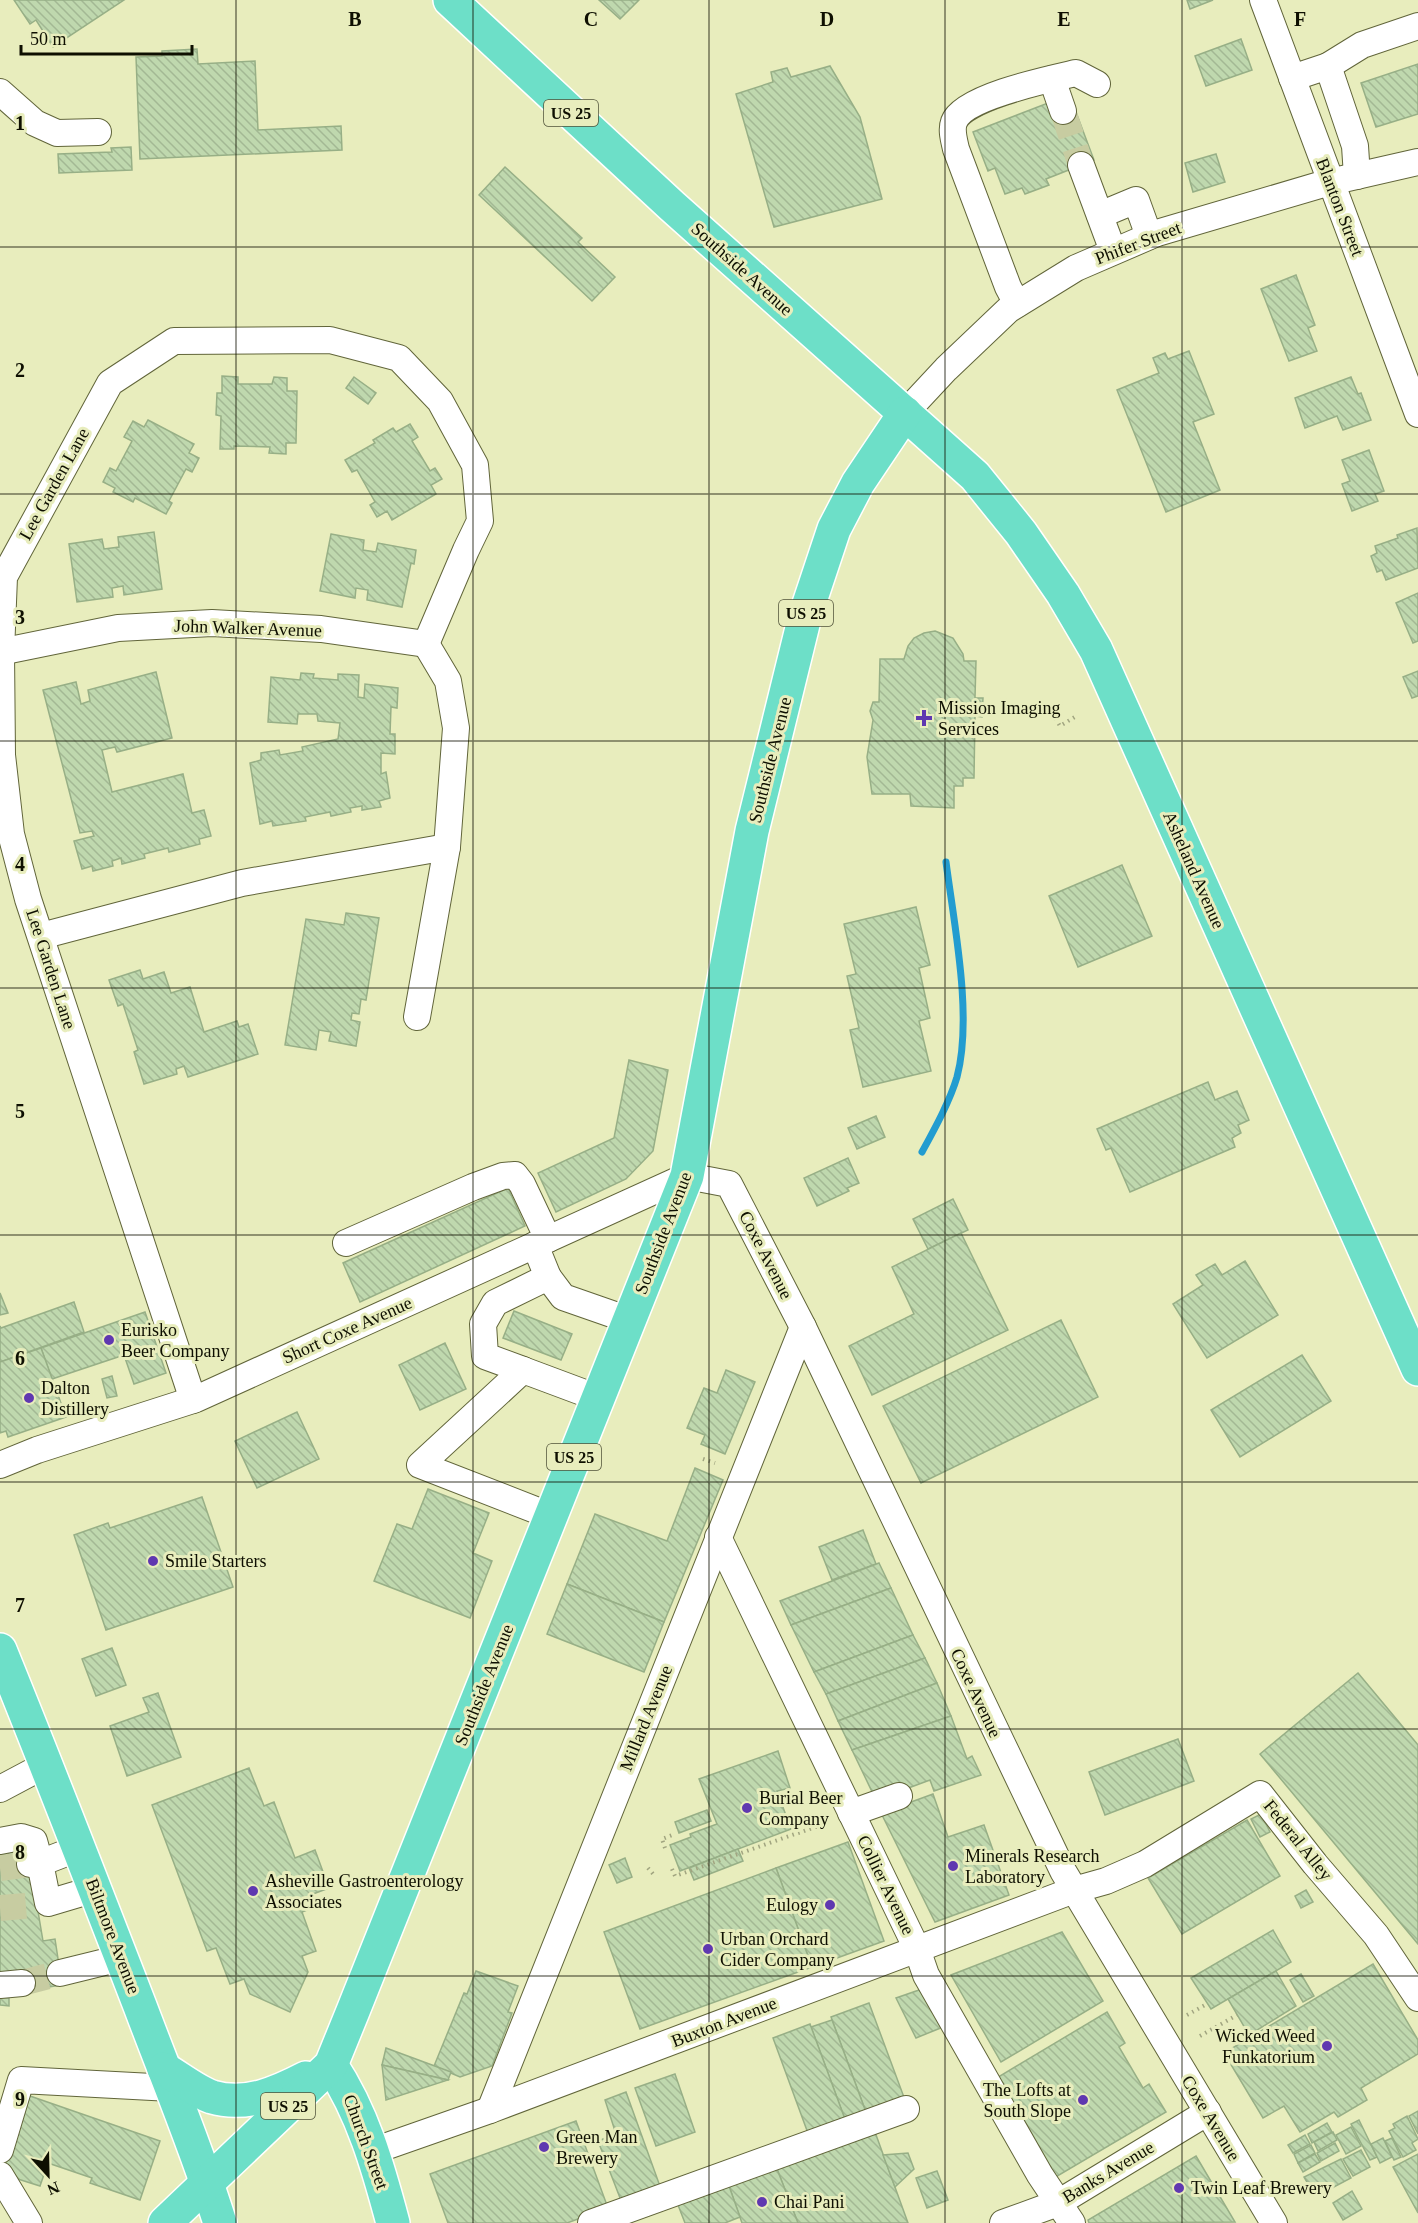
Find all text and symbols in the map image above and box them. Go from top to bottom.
text: B [348,8,362,30]
text: C [584,8,598,30]
text: D [820,8,834,30]
text: E [1057,8,1071,30]
text: F [1294,8,1306,30]
scale bar [21,18,192,56]
text: 50 m [30,29,67,49]
road number: US 25 [544,100,598,126]
text: 1 [15,112,25,134]
street label: Blanton Street [1312,155,1368,259]
street label: Phifer Street [1092,217,1184,269]
street label: Southside Avenue [687,218,797,320]
text: 2 [15,359,25,381]
street label: Lee Garden Lane [15,425,93,543]
road number: US 25 [779,600,833,626]
text: 3 [15,606,25,628]
street label: John Walker Avenue [174,615,322,641]
street label: Southside Avenue [745,695,795,825]
place label: Mission Imaging Services [938,698,1061,739]
marker: Mission Imaging Services [915,709,933,727]
street label: Asheland Avenue [1159,808,1229,932]
text: 4 [15,853,25,875]
street label: Lee Garden Lane [22,907,80,1032]
text: 5 [15,1100,25,1122]
street label: Southside Avenue [631,1169,695,1297]
street label: Coxe Avenue [735,1208,797,1302]
street label: Short Coxe Avenue [279,1292,415,1368]
place label: Eurisko Beer Company [121,1320,229,1361]
marker: Eurisko Beer Company [102,1333,116,1347]
text: 6 [15,1347,25,1369]
place label: Dalton Distillery [41,1378,109,1419]
marker: Dalton Distillery [22,1391,36,1405]
road number: US 25 [547,1444,601,1470]
place label: Smile Starters [165,1551,267,1571]
marker: Smile Starters [146,1554,160,1568]
text: 7 [15,1594,25,1616]
street label: Southside Avenue [451,1621,517,1749]
street label: Coxe Avenue [947,1645,1005,1741]
street label: Millard Avenue [616,1662,676,1774]
place label: Burial Beer Company [759,1788,842,1829]
street label: Federal Alley [1260,1796,1336,1884]
marker: Burial Beer Company [740,1801,754,1815]
street label: Collier Avenue [853,1832,919,1938]
text: 8 [15,1841,25,1863]
place label: Minerals Research Laboratory [965,1846,1099,1887]
marker: Minerals Research Laboratory [946,1859,960,1873]
place label: Asheville Gastroenterology Associates [265,1871,463,1912]
street label: Biltmore Avenue [82,1875,144,1997]
marker: Asheville Gastroenterology Associates [246,1884,260,1898]
place label: Eulogy [766,1895,818,1915]
marker: Eulogy [823,1898,837,1912]
place label: Urban Orchard Cider Company [720,1929,835,1970]
marker: Urban Orchard Cider Company [701,1942,715,1956]
street label: Buxton Avenue [669,1993,779,2051]
place label: Wicked Weed Funkatorium [1215,2026,1315,2067]
marker: Wicked Weed Funkatorium [1320,2039,1334,2053]
street label: Coxe Avenue [1178,2072,1244,2164]
place label: The Lofts at South Slope [983,2080,1071,2121]
text: 9 [15,2088,25,2110]
street label: Church Street [340,2092,392,2192]
road number: US 25 [261,2093,315,2119]
marker: The Lofts at South Slope [1076,2093,1090,2107]
place label: Green Man Brewery [556,2127,637,2168]
street label: Banks Avenue [1059,2137,1157,2207]
marker: Green Man Brewery [537,2140,551,2154]
north arrow [18,2145,78,2205]
text: N [44,2178,62,2199]
place label: Twin Leaf Brewery [1191,2178,1332,2198]
marker: Twin Leaf Brewery [1172,2181,1186,2195]
place label: Chai Pani [774,2192,845,2212]
marker: Chai Pani [755,2195,769,2209]

